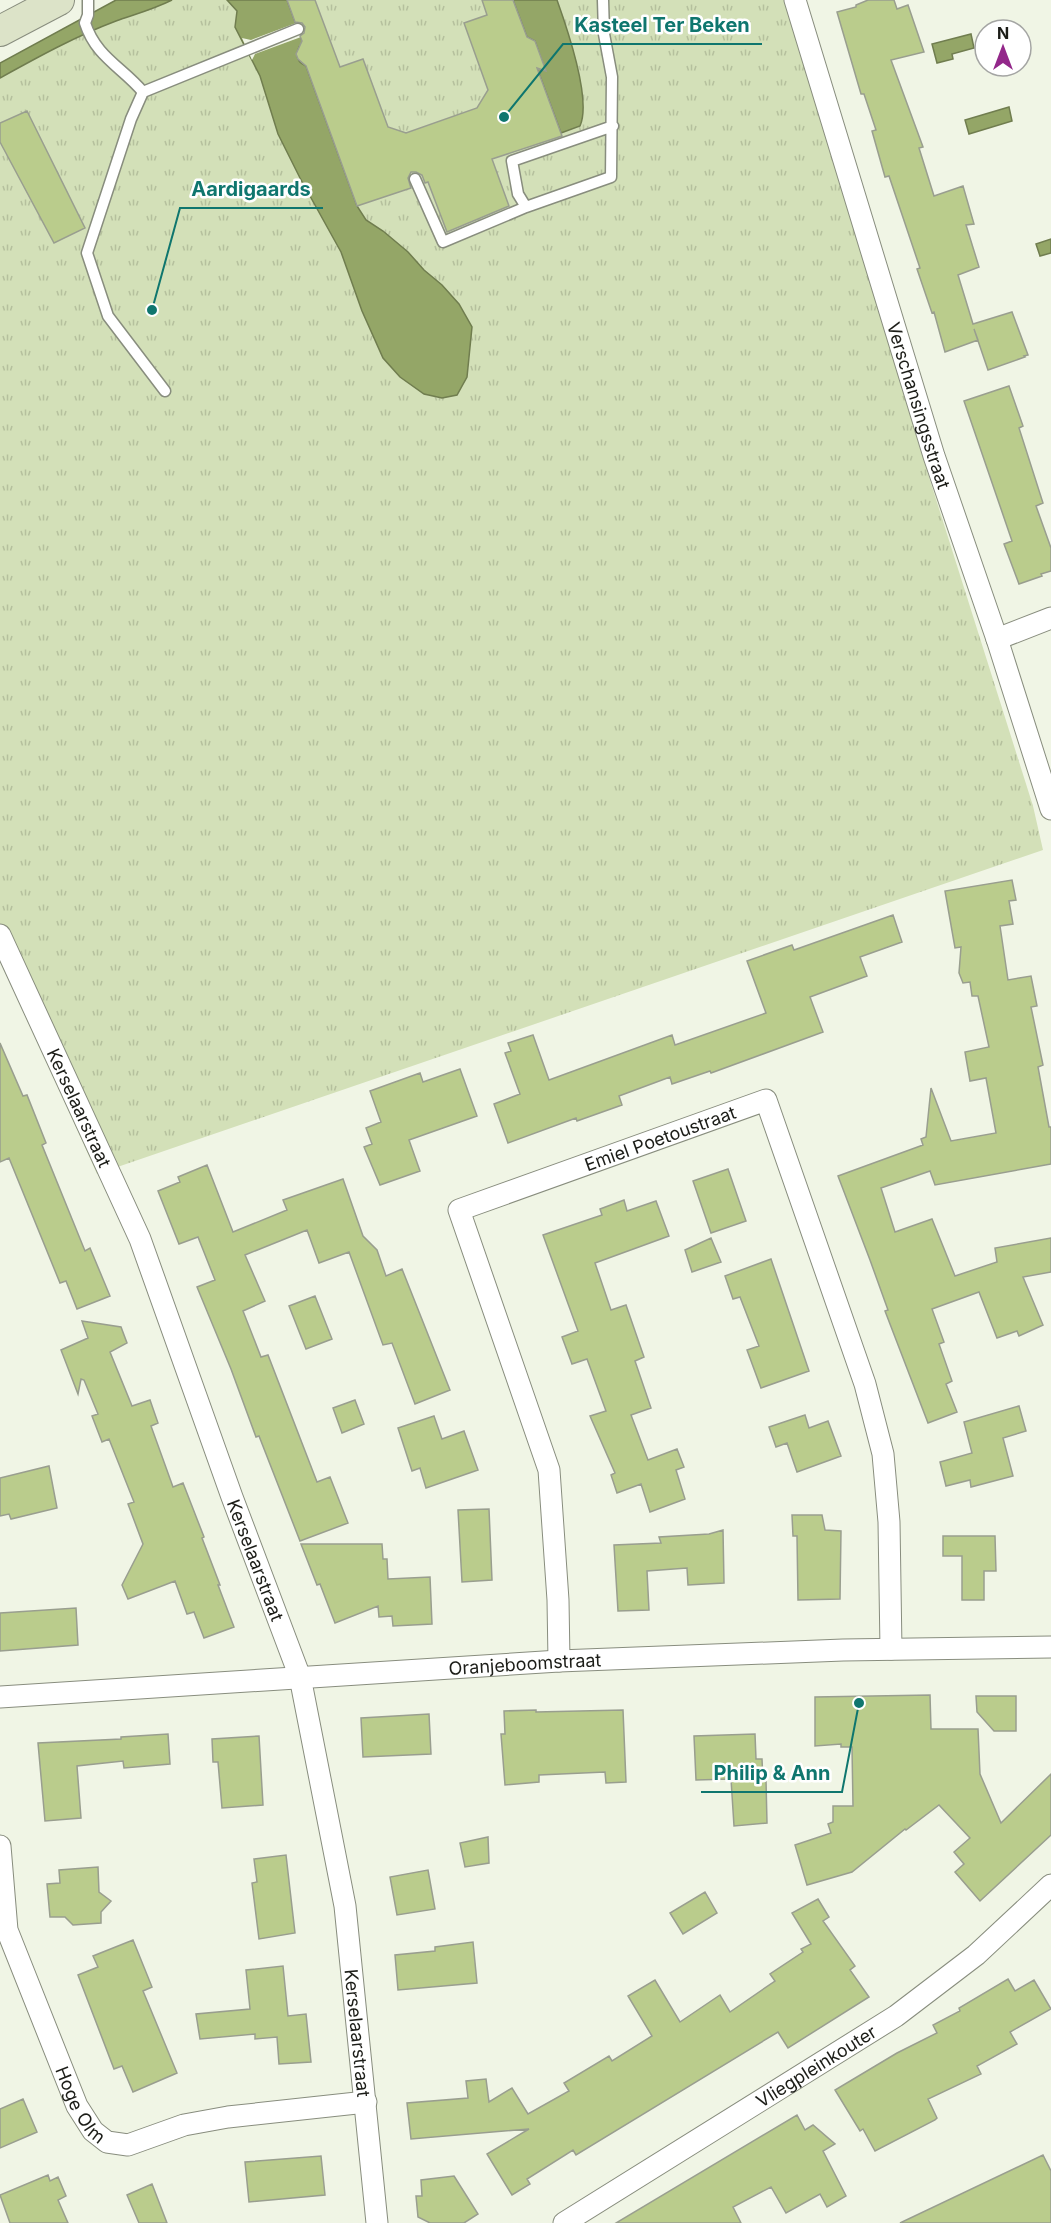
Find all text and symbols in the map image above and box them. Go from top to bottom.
callout: Kasteel Ter Beken [563,6,762,44]
text: Kasteel Ter Beken [574,13,750,37]
north arrow [973,18,1033,78]
text: N [997,23,1009,43]
callout: Aardigaards [180,170,323,208]
text: Aardigaards [191,177,311,201]
street label: Verschansingsstraat [883,320,955,492]
street label: Kerselaarstraat [43,1045,116,1170]
street label: Emiel Poetoustraat [582,1101,739,1175]
street label: Kerselaarstraat [223,1496,288,1624]
street label: Oranjeboomstraat [448,1649,602,1679]
callout: Philip & Ann [701,1754,842,1792]
text: Philip & Ann [713,1761,831,1785]
street label: Kerselaarstraat [341,1968,375,2098]
street label: Vliegpleinkouter [752,2020,880,2111]
street label: Hoge Olm [52,2063,110,2147]

